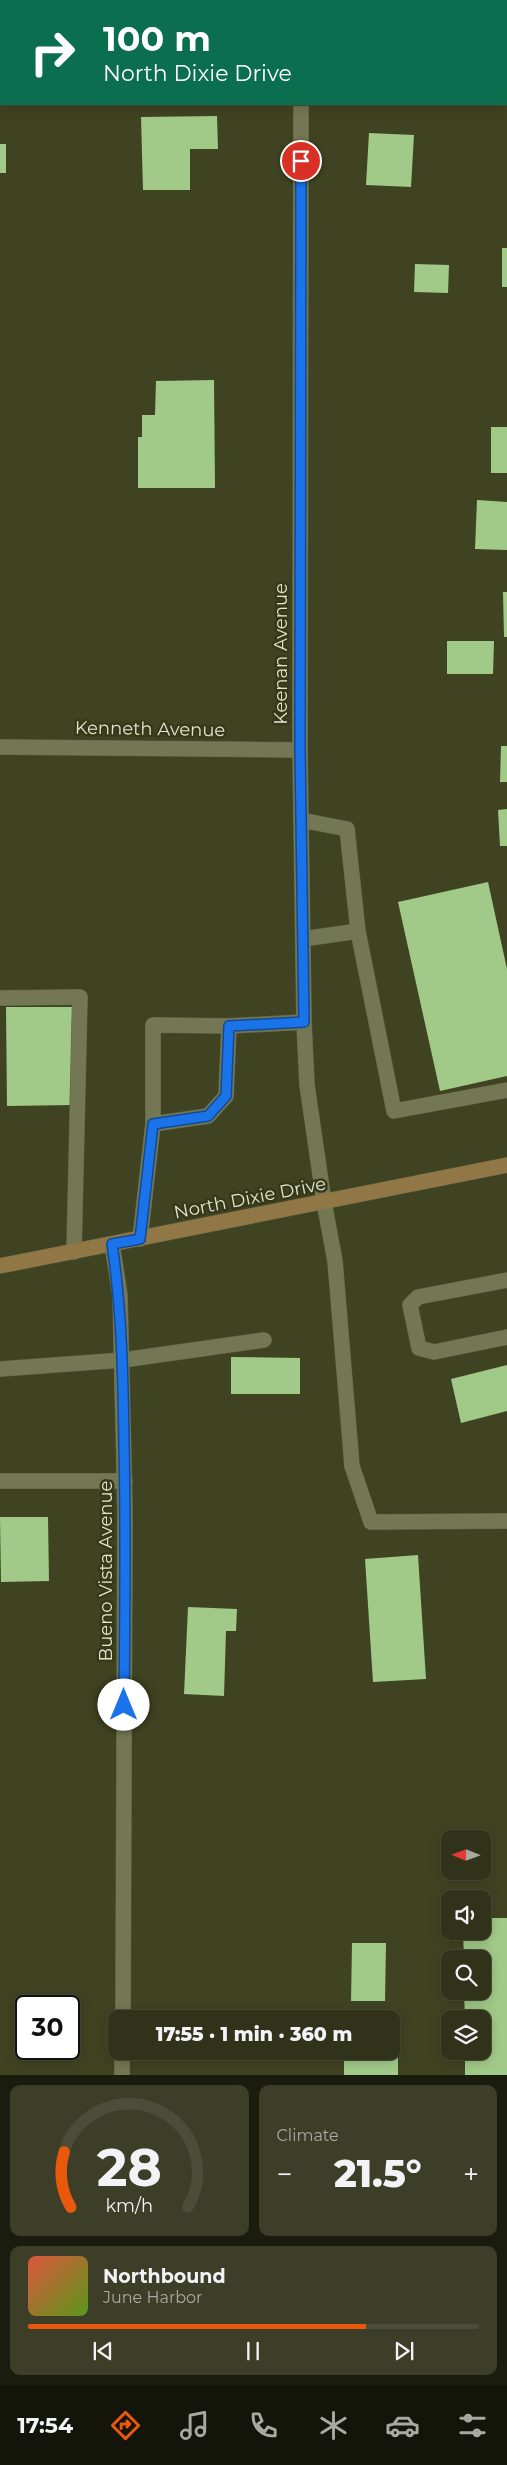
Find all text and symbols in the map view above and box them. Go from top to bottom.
text: 100 m [103,17,211,60]
icon: right [20,20,85,85]
text: North Dixie Drive [103,60,292,87]
pin [280,140,322,182]
icon: arrive [287,147,315,175]
street label: Keenan Avenue [270,583,292,725]
street label: Kenneth Avenue [75,717,226,741]
street label: North Dixie Drive [172,1172,328,1224]
street label: Bueno Vista Avenue [95,1480,117,1661]
position arrow [97,1678,149,1730]
north arrow [441,1830,491,1880]
map controls [441,1830,491,2060]
button: sound [441,1890,491,1940]
button: search [441,1950,491,2000]
speed limit sign: 30 [15,1995,80,2060]
button: layers [441,2010,491,2060]
text: 17:55 · 1 min · 360 m [156,2023,352,2046]
text: Climate [277,2126,339,2145]
text: 28 [97,2136,162,2199]
text: 21.5° [334,2150,422,2197]
text: − [277,2157,293,2191]
text: + [463,2157,479,2191]
text: km/h [105,2195,153,2216]
text: Northbound [103,2265,226,2288]
text: June Harbor [103,2288,202,2307]
icon: previous [89,2337,117,2365]
icon: pause [239,2337,267,2365]
icon: next [390,2337,418,2365]
icon: directions [108,2408,143,2443]
icon: music [177,2408,212,2443]
icon: phone [246,2408,281,2443]
icon: climate [316,2408,351,2443]
icon: car [385,2408,420,2443]
icon: filters [455,2408,490,2443]
text: 17:54 [17,2412,73,2439]

